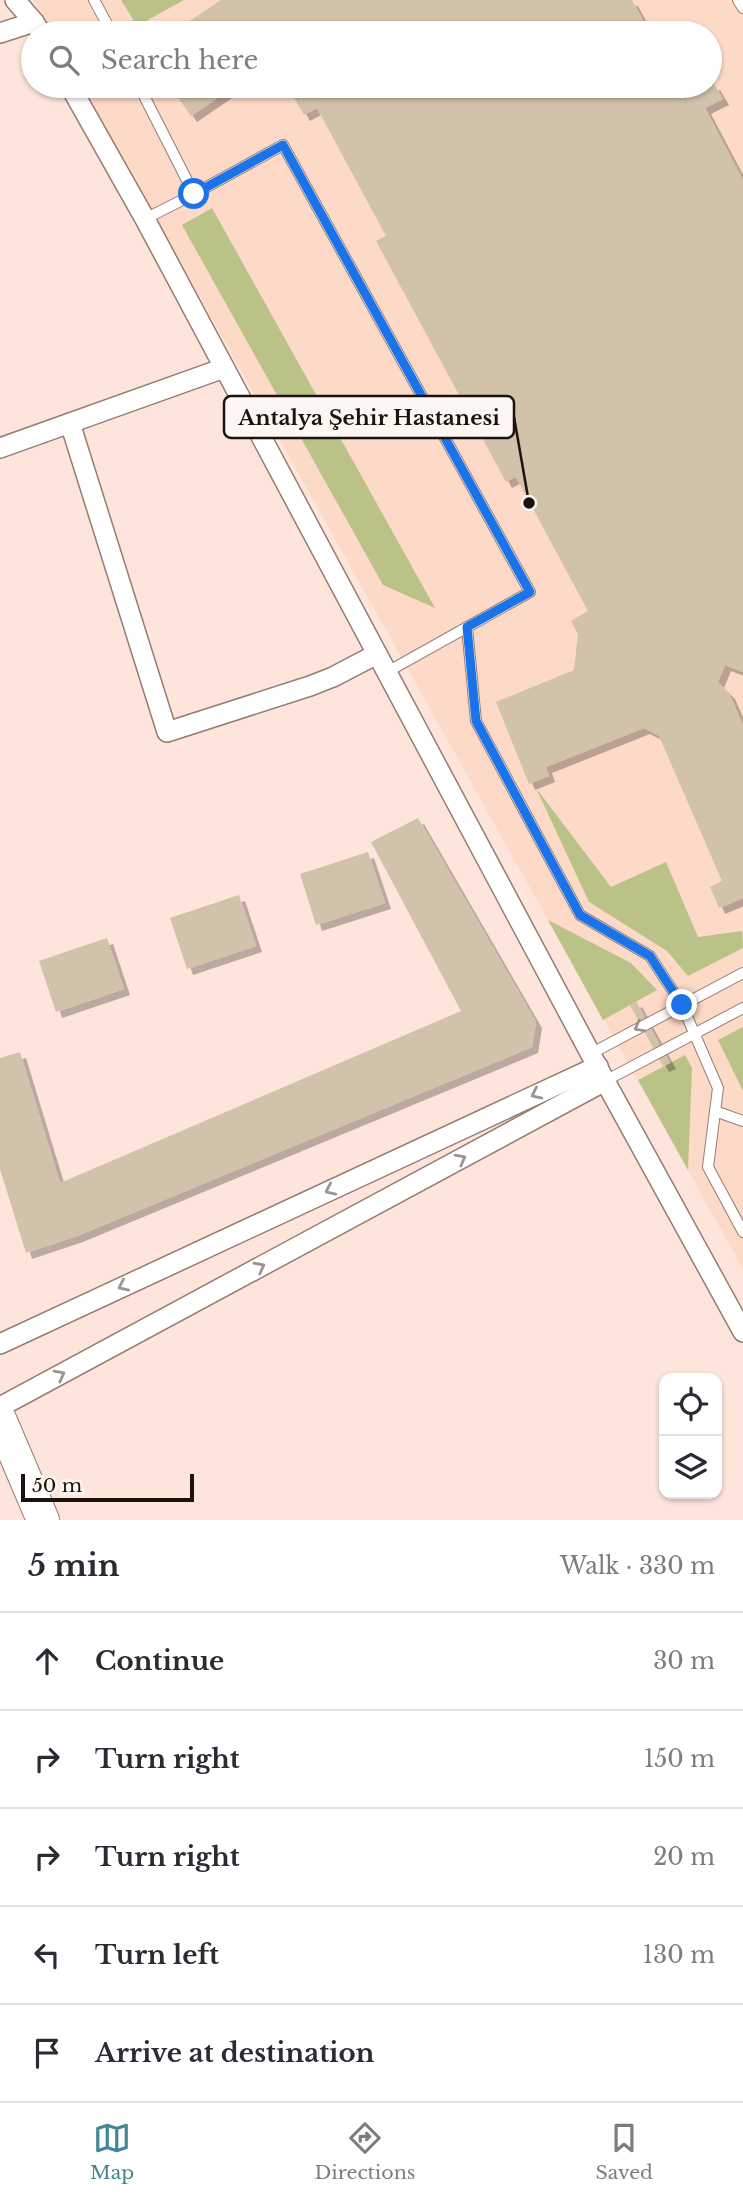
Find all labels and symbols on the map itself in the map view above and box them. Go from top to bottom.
route start [178,178,209,209]
callout: Antalya Şehir Hastanesi [224,396,514,438]
text: Antalya Şehir Hastanesi [237,405,500,431]
route end [666,989,697,1020]
one-way arrow [634,1019,646,1033]
one-way arrow [531,1086,543,1100]
one-way arrow [454,1154,466,1167]
one-way arrow [325,1182,337,1196]
one-way arrow [253,1262,266,1275]
one-way arrow [118,1278,131,1292]
one-way arrow [53,1369,65,1383]
scale bar [21,1471,194,1503]

